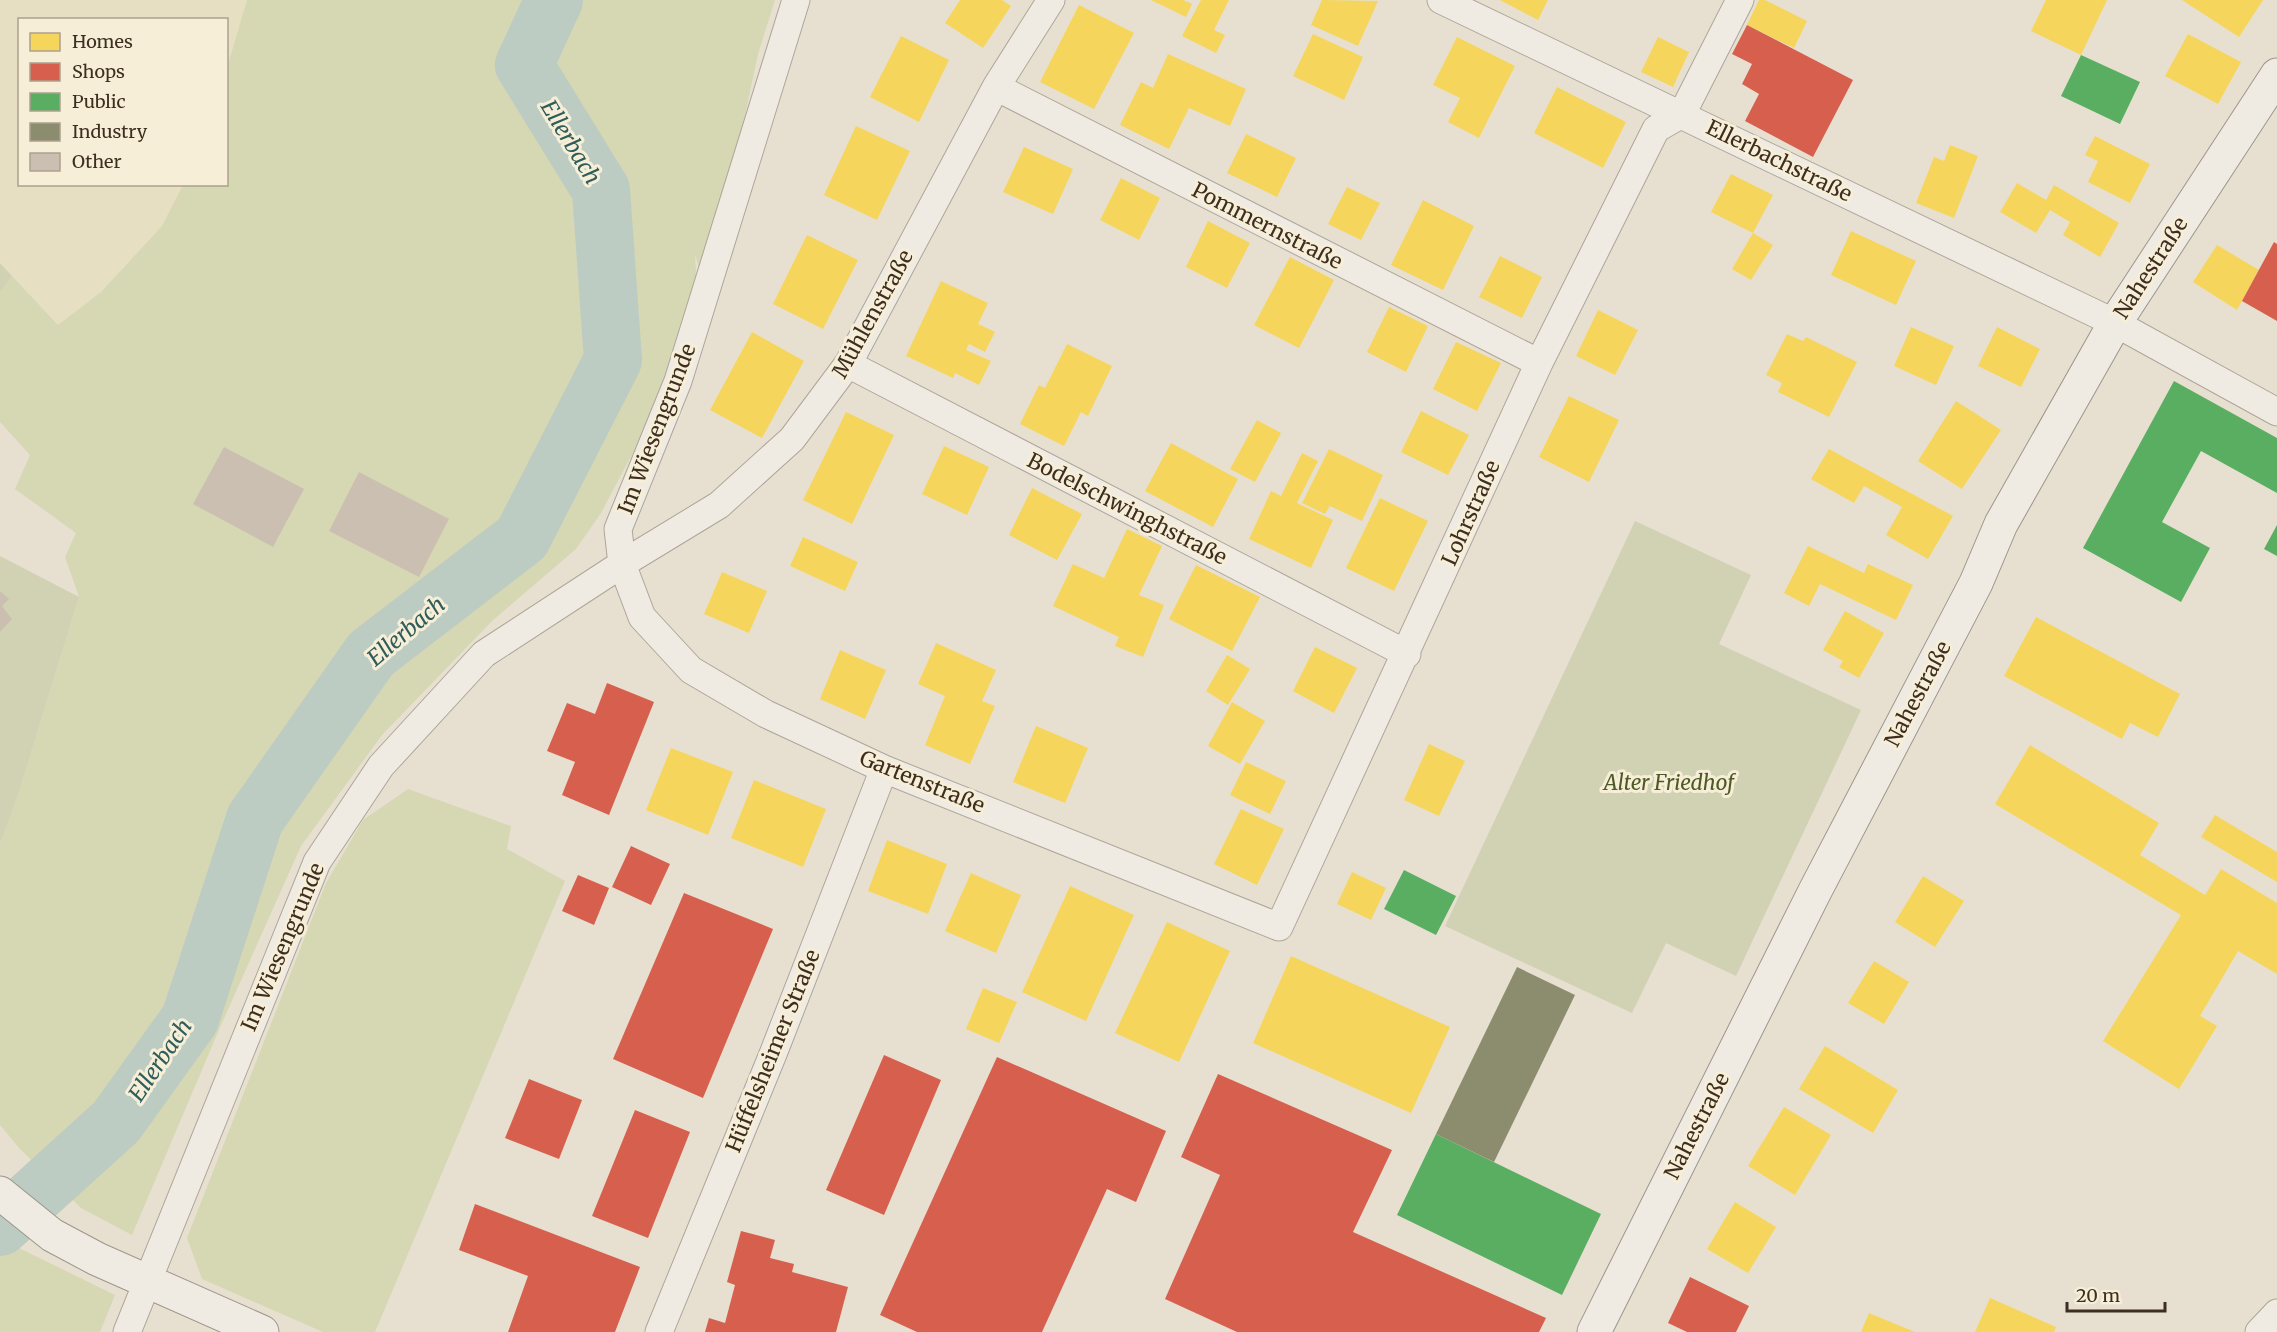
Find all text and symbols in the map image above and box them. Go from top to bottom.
legend [18,18,228,186]
text: Homes [72,30,133,53]
text: Shops [72,60,125,83]
text: Public [72,90,126,113]
water label: Ellerbach [535,95,607,189]
street label: Ellerbachstraße [1702,114,1857,208]
text: Industry [72,120,148,143]
text: Other [72,150,122,173]
street label: Pommernstraße [1187,176,1347,275]
street label: Nahestraße [2108,212,2194,324]
street label: Mühlenstraße [826,245,919,383]
street label: Im Wiesengrunde [612,340,701,518]
street label: Bodelschwinghstraße [1023,446,1232,571]
street label: Lohrstraße [1435,456,1506,570]
water label: Ellerbach [361,590,451,672]
street label: Nahestraße [1878,636,1957,751]
street label: Gartenstraße [856,744,989,819]
park label: Alter Friedhof [1602,769,1737,796]
street label: Im Wiesengrunde [235,859,330,1035]
street label: Hüffelsheimer Straße [719,945,826,1156]
water label: Ellerbach [122,1013,198,1107]
street label: Nahestraße [1658,1068,1735,1184]
scale bar [2067,1275,2164,1313]
text: 20 m [2076,1284,2120,1307]

